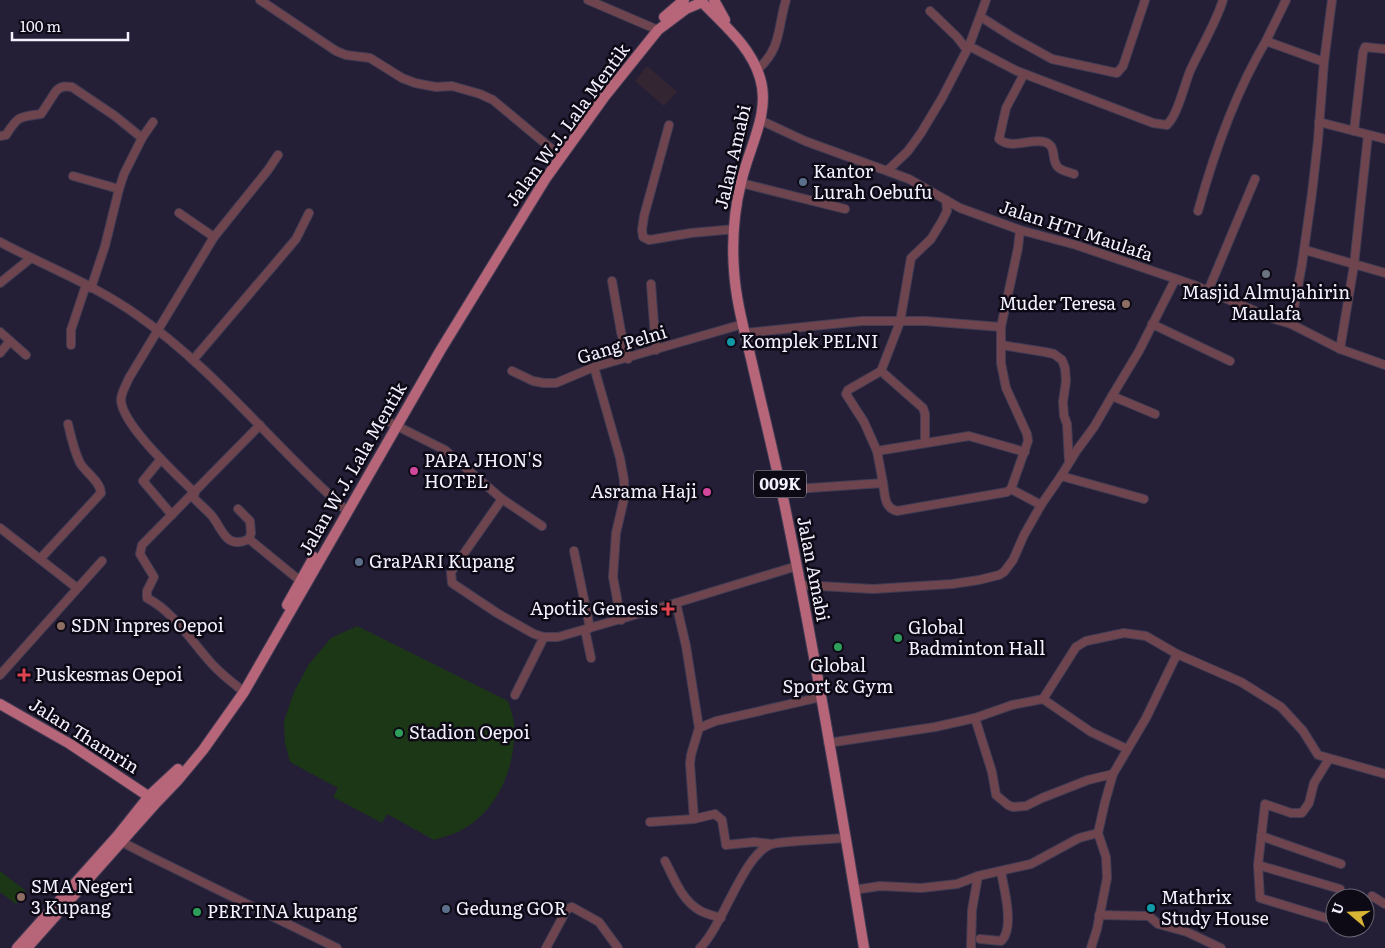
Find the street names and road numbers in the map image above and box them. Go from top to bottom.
street label: Jalan W.J. Lala Mentik [498,36,636,211]
street label: Jalan Amabi [706,102,757,212]
street label: Jalan HTI Maulafa [996,192,1157,267]
street label: Gang Pelni [573,317,670,370]
street label: Jalan W.J. Lala Mentik [291,376,413,560]
road number: 009K [754,470,806,498]
street label: Jalan Amabi [791,514,838,624]
street label: Jalan Thamrin [24,690,145,779]

